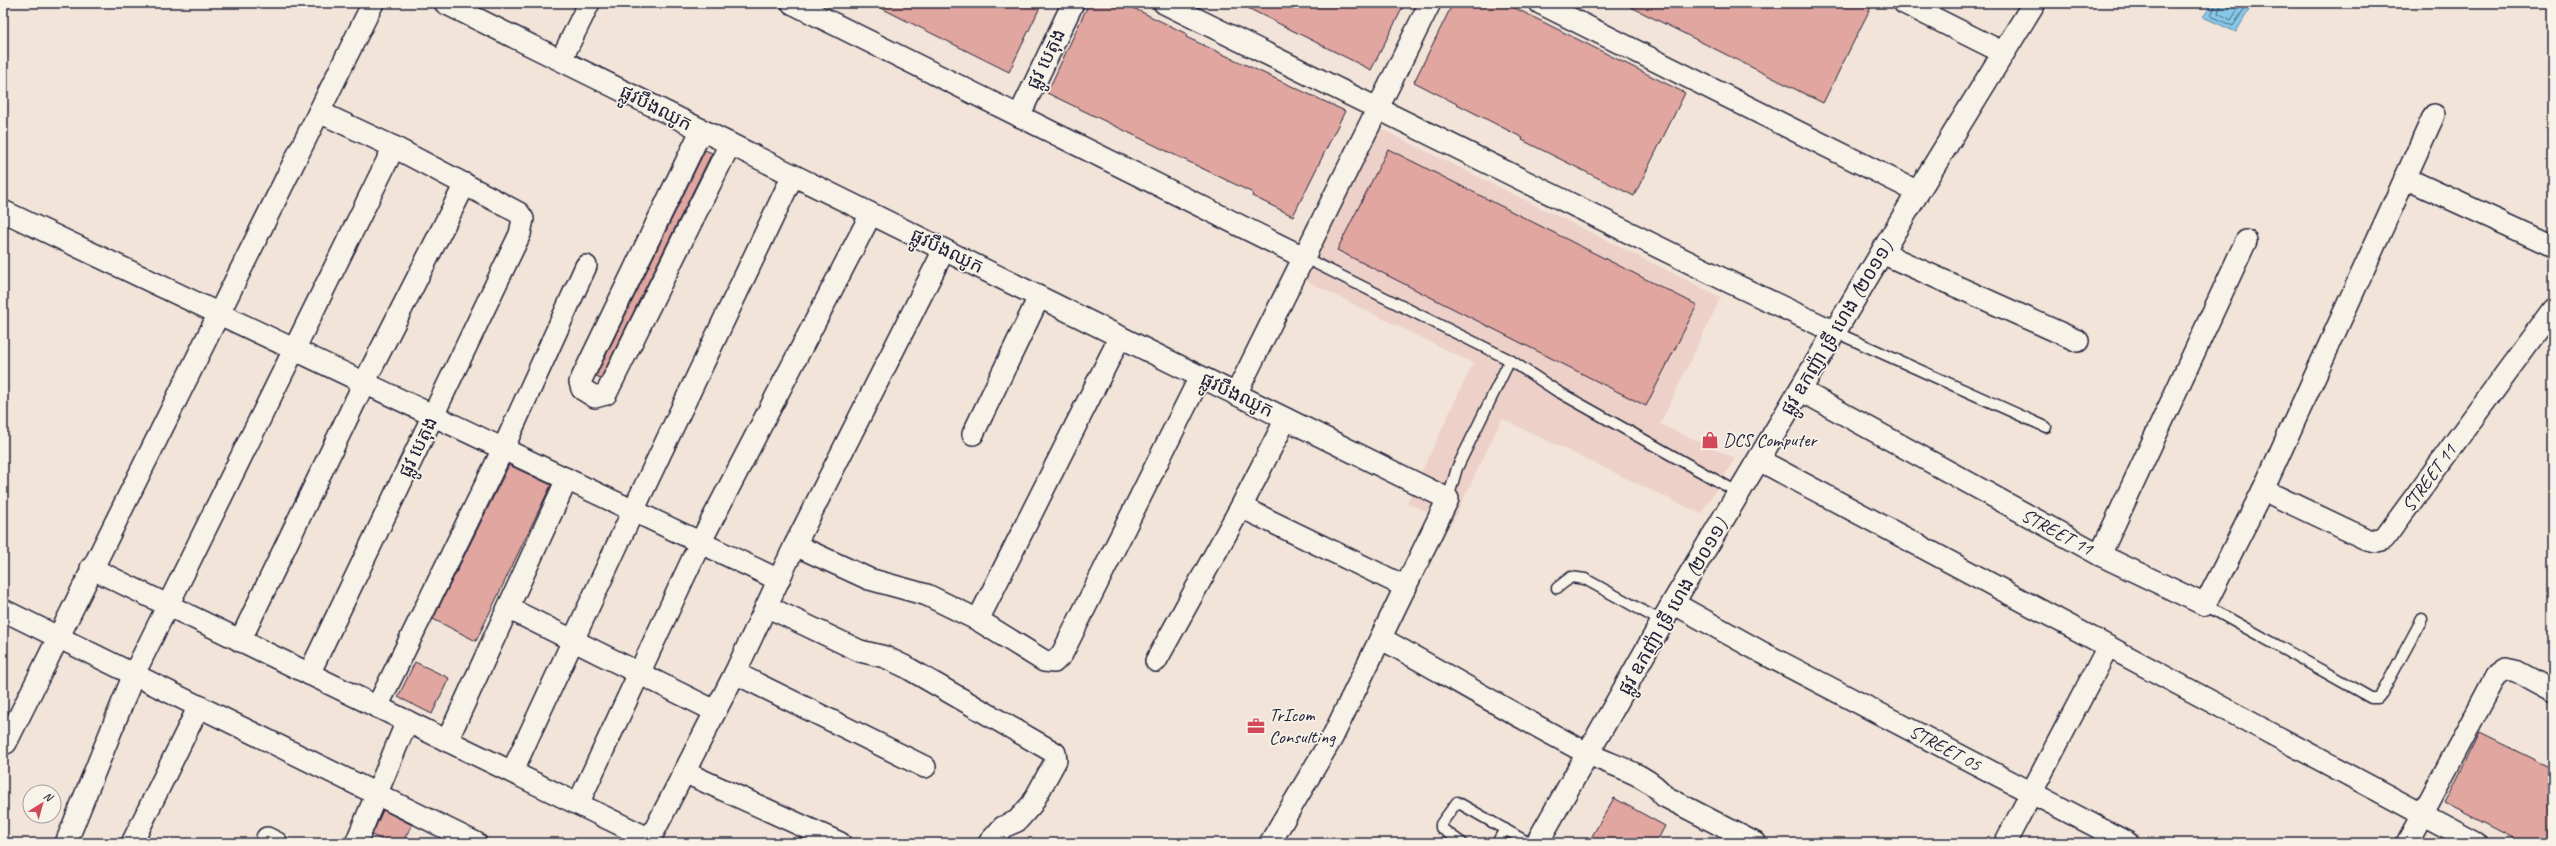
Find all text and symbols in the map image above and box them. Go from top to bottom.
street label: ផ្លូវ បេតុង [1021,25,1075,95]
street label: ផ្លូវបឹងឈូក [614,80,696,141]
street label: ផ្លូវបឹងឈូក [905,223,987,283]
street label: ផ្លូវ ឧកញ៉ា ទ្រី ហេង (២០១១) [1775,235,1903,422]
street label: ផ្លូវបឹងឈូក [1195,367,1277,427]
street label: ផ្លូវ បេតុង [393,413,447,483]
place label: DCS Computer [1723,428,1818,452]
shop icon: DCS Computer [1700,430,1720,450]
street label: STREET 11 [2396,438,2462,516]
street label: STREET 11 [2017,503,2098,562]
street label: ផ្លូវ ឧកញ៉ា ទ្រី ហេង (២០១១) [1613,513,1738,702]
place label: TrIcom Consulting [1269,703,1336,749]
office icon: TrIcom Consulting [1246,716,1266,736]
street label: STREET 05 [1905,719,1986,778]
north arrow [22,784,62,824]
text: N [41,788,57,805]

